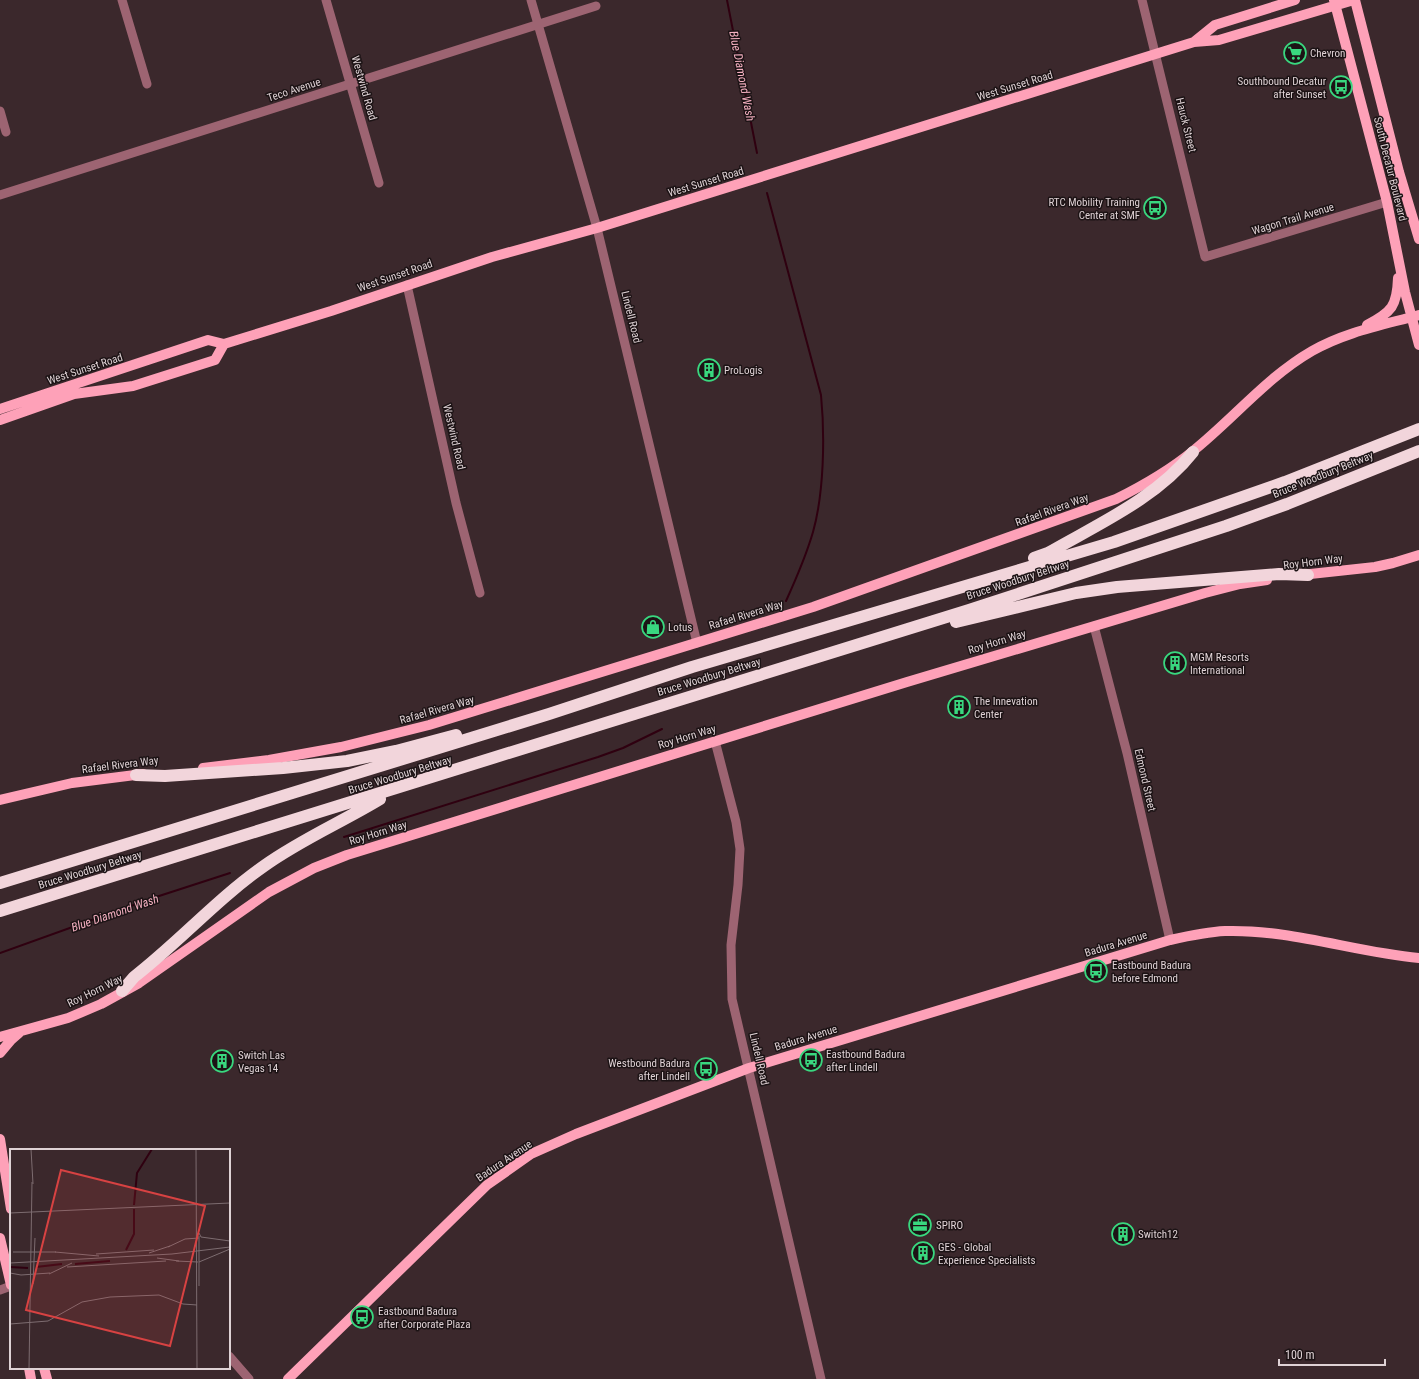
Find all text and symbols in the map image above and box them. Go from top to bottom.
water label: Blue Diamond Wash [726,30,758,123]
supermarket icon: Chevron [1282,40,1308,66]
place label: Chevron [1310,47,1345,60]
street label: Westwind Road [349,54,379,122]
street label: West Sunset Road [976,68,1054,104]
bus stop icon: Southbound Decatur after Sunset [1328,74,1354,100]
street label: Teco Avenue [266,75,322,105]
place label: Southbound Decatur after Sunset [1238,75,1327,101]
street label: Hauck Street [1173,96,1199,154]
street label: South Decatur Boulevard [1371,116,1409,222]
street label: West Sunset Road [667,164,745,200]
bus stop icon: RTC Mobility Training Center at SMF [1142,195,1168,221]
place label: RTC Mobility Training Center at SMF [1048,196,1140,222]
street label: Wagon Trail Avenue [1250,200,1336,238]
street label: West Sunset Road [356,257,434,295]
street label: Lindell Road [618,290,644,344]
street label: West Sunset Road [46,351,124,387]
building icon: ProLogis [696,357,722,383]
place label: ProLogis [724,364,763,377]
street label: Westwind Road [440,403,468,471]
street label: Bruce Woodbury Beltway [1271,449,1376,501]
street label: Rafael Rivera Way [1014,491,1091,529]
street label: Roy Horn Way [1282,552,1344,572]
street label: Bruce Woodbury Beltway [965,557,1071,603]
street label: Rafael Rivera Way [707,597,785,632]
shop icon: Lotus [640,614,666,640]
place label: Lotus [668,621,692,634]
street label: Roy Horn Way [966,627,1028,657]
building icon: MGM Resorts International [1162,650,1188,676]
place label: MGM Resorts International [1190,651,1249,677]
street label: Bruce Woodbury Beltway [656,655,763,699]
street label: Rafael Rivera Way [398,693,476,727]
building icon: The Innevation Center [946,694,972,720]
place label: The Innevation Center [974,695,1038,721]
street label: Roy Horn Way [656,722,718,752]
street label: Edmond Street [1131,747,1159,813]
street label: Bruce Woodbury Beltway [347,753,454,797]
street label: Rafael Rivera Way [81,754,159,776]
street label: Roy Horn Way [347,818,409,848]
street label: Bruce Woodbury Beltway [37,848,144,892]
water label: Blue Diamond Wash [69,891,161,935]
street label: Badura Avenue [1083,928,1149,960]
bus stop icon: Eastbound Badura before Edmond [1083,958,1109,984]
place label: Eastbound Badura before Edmond [1112,959,1191,985]
street label: Roy Horn Way [65,972,125,1010]
street label: Badura Avenue [773,1022,839,1054]
street label: Lindell Road [747,1032,771,1086]
bus stop icon: Eastbound Badura after Lindell [798,1047,824,1073]
building icon: Switch Las Vegas 14 [209,1048,235,1074]
place label: Eastbound Badura after Lindell [826,1048,905,1074]
place label: Switch Las Vegas 14 [238,1049,285,1075]
bus stop icon: Westbound Badura after Lindell [693,1056,719,1082]
place label: Westbound Badura after Lindell [608,1057,690,1083]
street label: Badura Avenue [474,1138,534,1184]
inset map [10,1149,230,1369]
office icon: SPIRO [907,1212,933,1238]
place label: SPIRO [936,1219,963,1232]
building icon: Switch12 [1110,1221,1136,1247]
place label: Switch12 [1138,1228,1178,1241]
building icon: GES - Global Experience Specialists [910,1240,936,1266]
place label: GES - Global Experience Specialists [938,1241,1036,1267]
bus stop icon: Eastbound Badura after Corporate Plaza [349,1304,375,1330]
place label: Eastbound Badura after Corporate Plaza [378,1305,470,1331]
scale bar [1279,1341,1385,1367]
text: 100 m [1285,1348,1315,1362]

